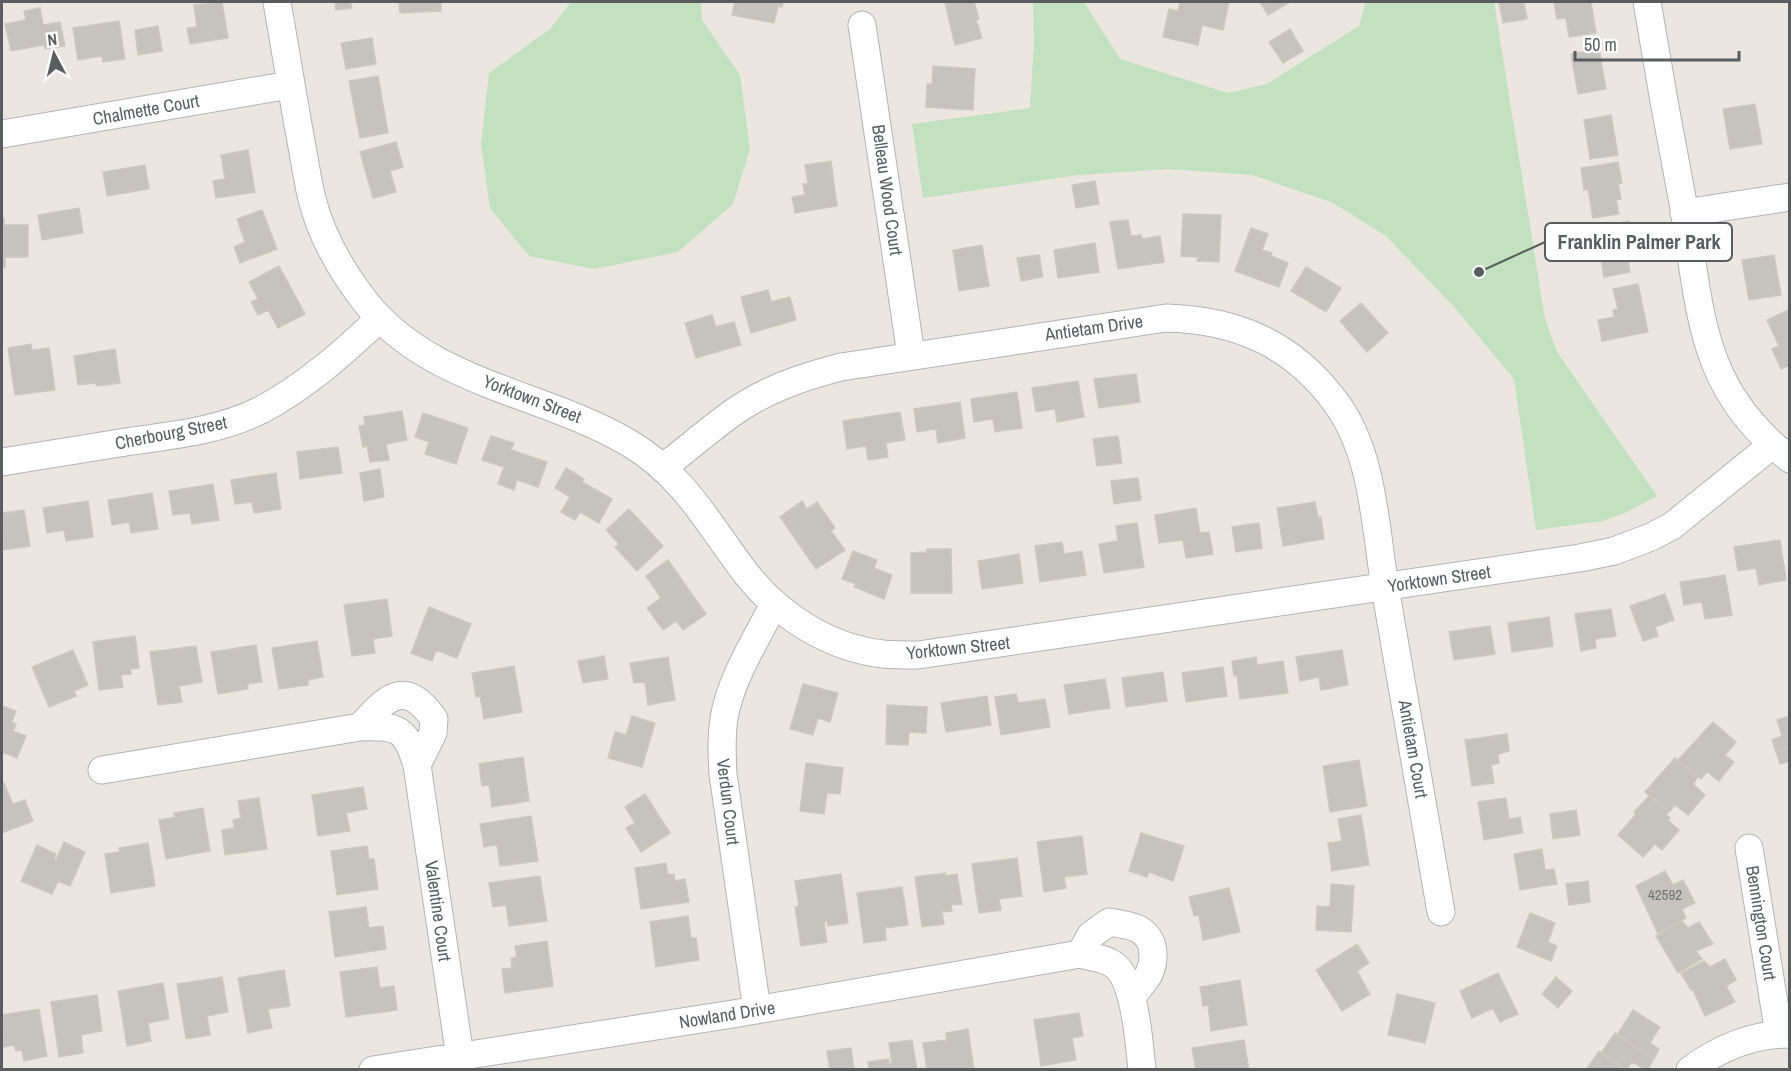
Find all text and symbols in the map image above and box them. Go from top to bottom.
north arrow [24,24,84,84]
scale bar [1575,24,1738,62]
text: N [46,28,58,51]
text: 50 m [1584,32,1617,57]
street label: Chalmette Court [91,88,201,131]
street label: Belleau Wood Court [866,123,909,257]
callout: Franklin Palmer Park [1545,223,1732,261]
text: Franklin Palmer Park [1557,228,1721,255]
street label: Antietam Drive [1042,308,1144,347]
street label: Yorktown Street [479,368,585,429]
street label: Cherbourg Street [113,409,229,456]
street label: Yorktown Street [1386,559,1492,598]
street label: Yorktown Street [905,630,1011,665]
street label: Antietam Court [1392,697,1434,800]
street label: Verdun Court [711,757,746,847]
street label: Valentine Court [419,859,458,963]
street label: Bennington Court [1740,864,1783,982]
house number: 42592 [1648,884,1682,905]
street label: Nowland Drive [677,995,777,1034]

